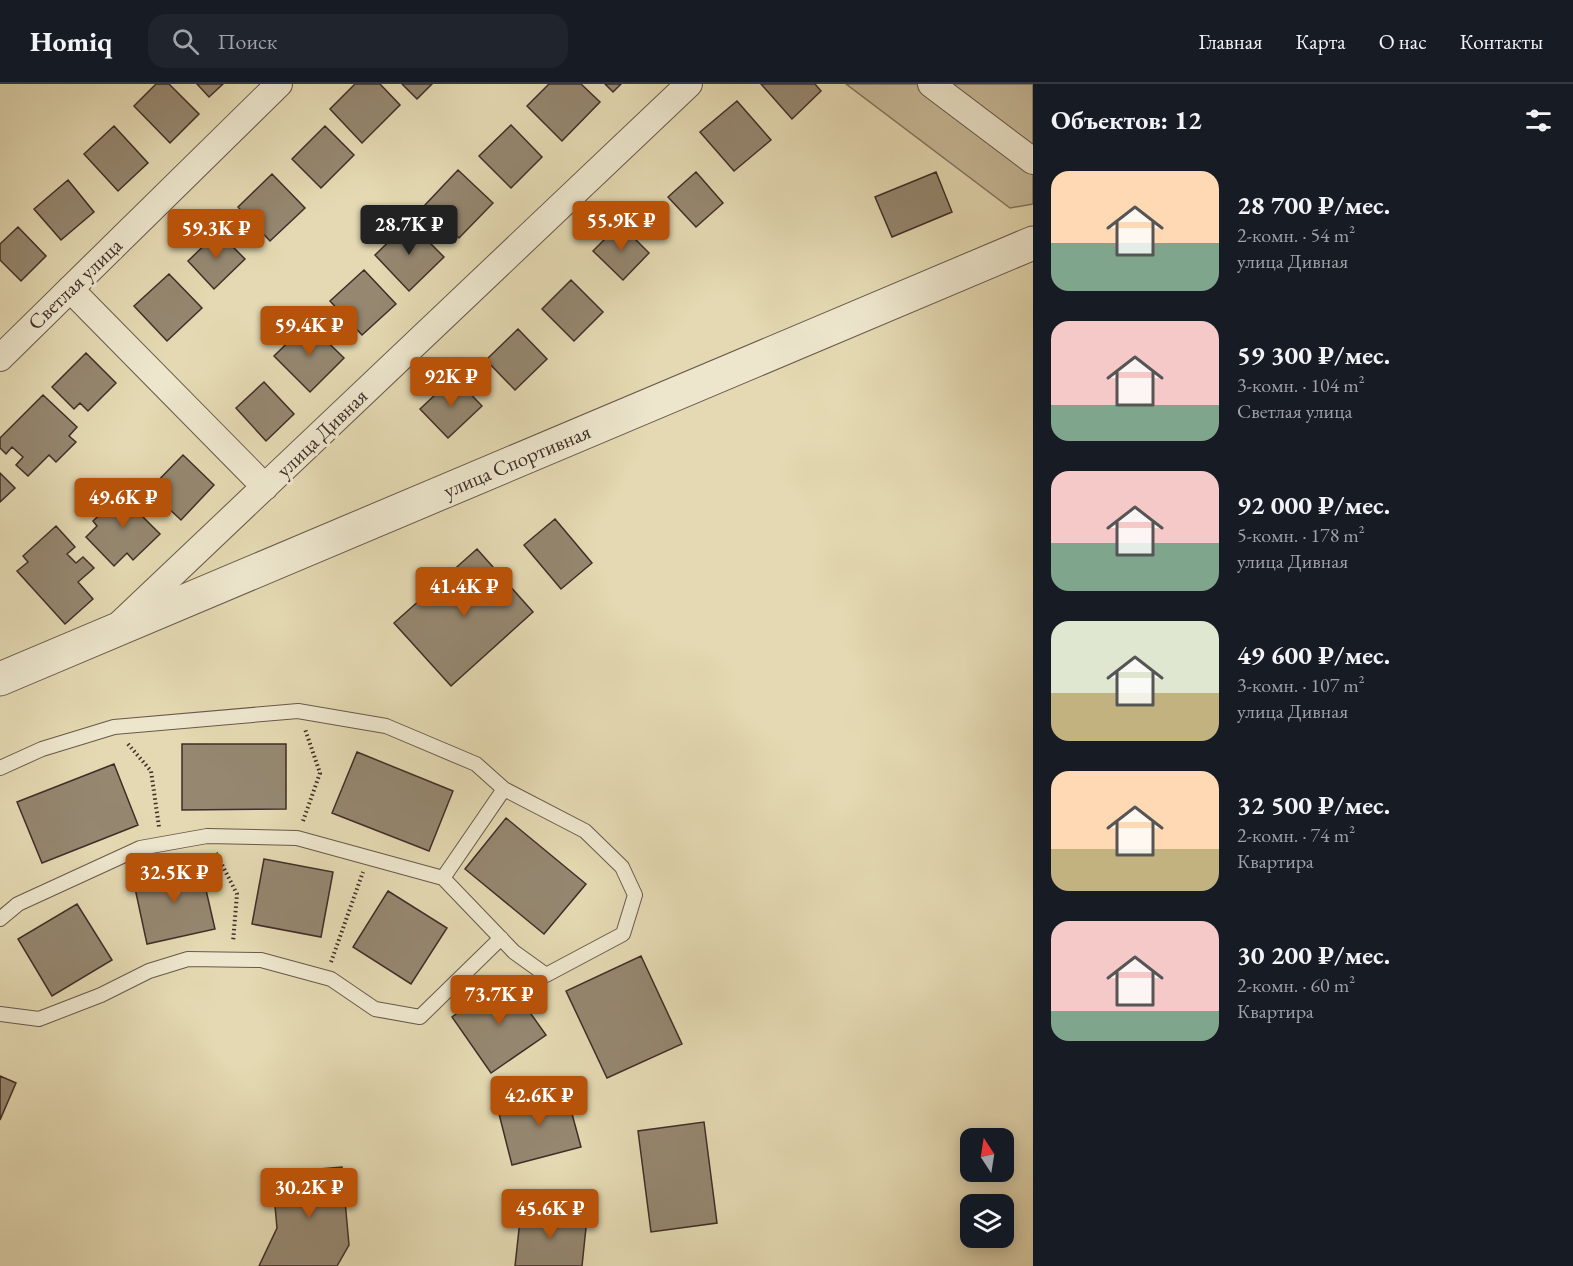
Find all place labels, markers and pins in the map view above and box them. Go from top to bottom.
pin: 55.9K ₽ [566,201,676,252]
pin: 28.7K ₽ [354,205,464,256]
pin: 59.3K ₽ [161,209,271,260]
pin: 59.4K ₽ [254,306,364,357]
pin: 92K ₽ [409,357,493,408]
pin: 49.6K ₽ [68,478,178,529]
pin: 41.4K ₽ [409,567,519,618]
pin: 32.5K ₽ [119,853,229,904]
pin: 73.7K ₽ [444,975,554,1026]
pin: 42.6K ₽ [484,1076,594,1127]
pin: 30.2K ₽ [254,1168,364,1219]
pin: 45.6K ₽ [495,1189,605,1240]

